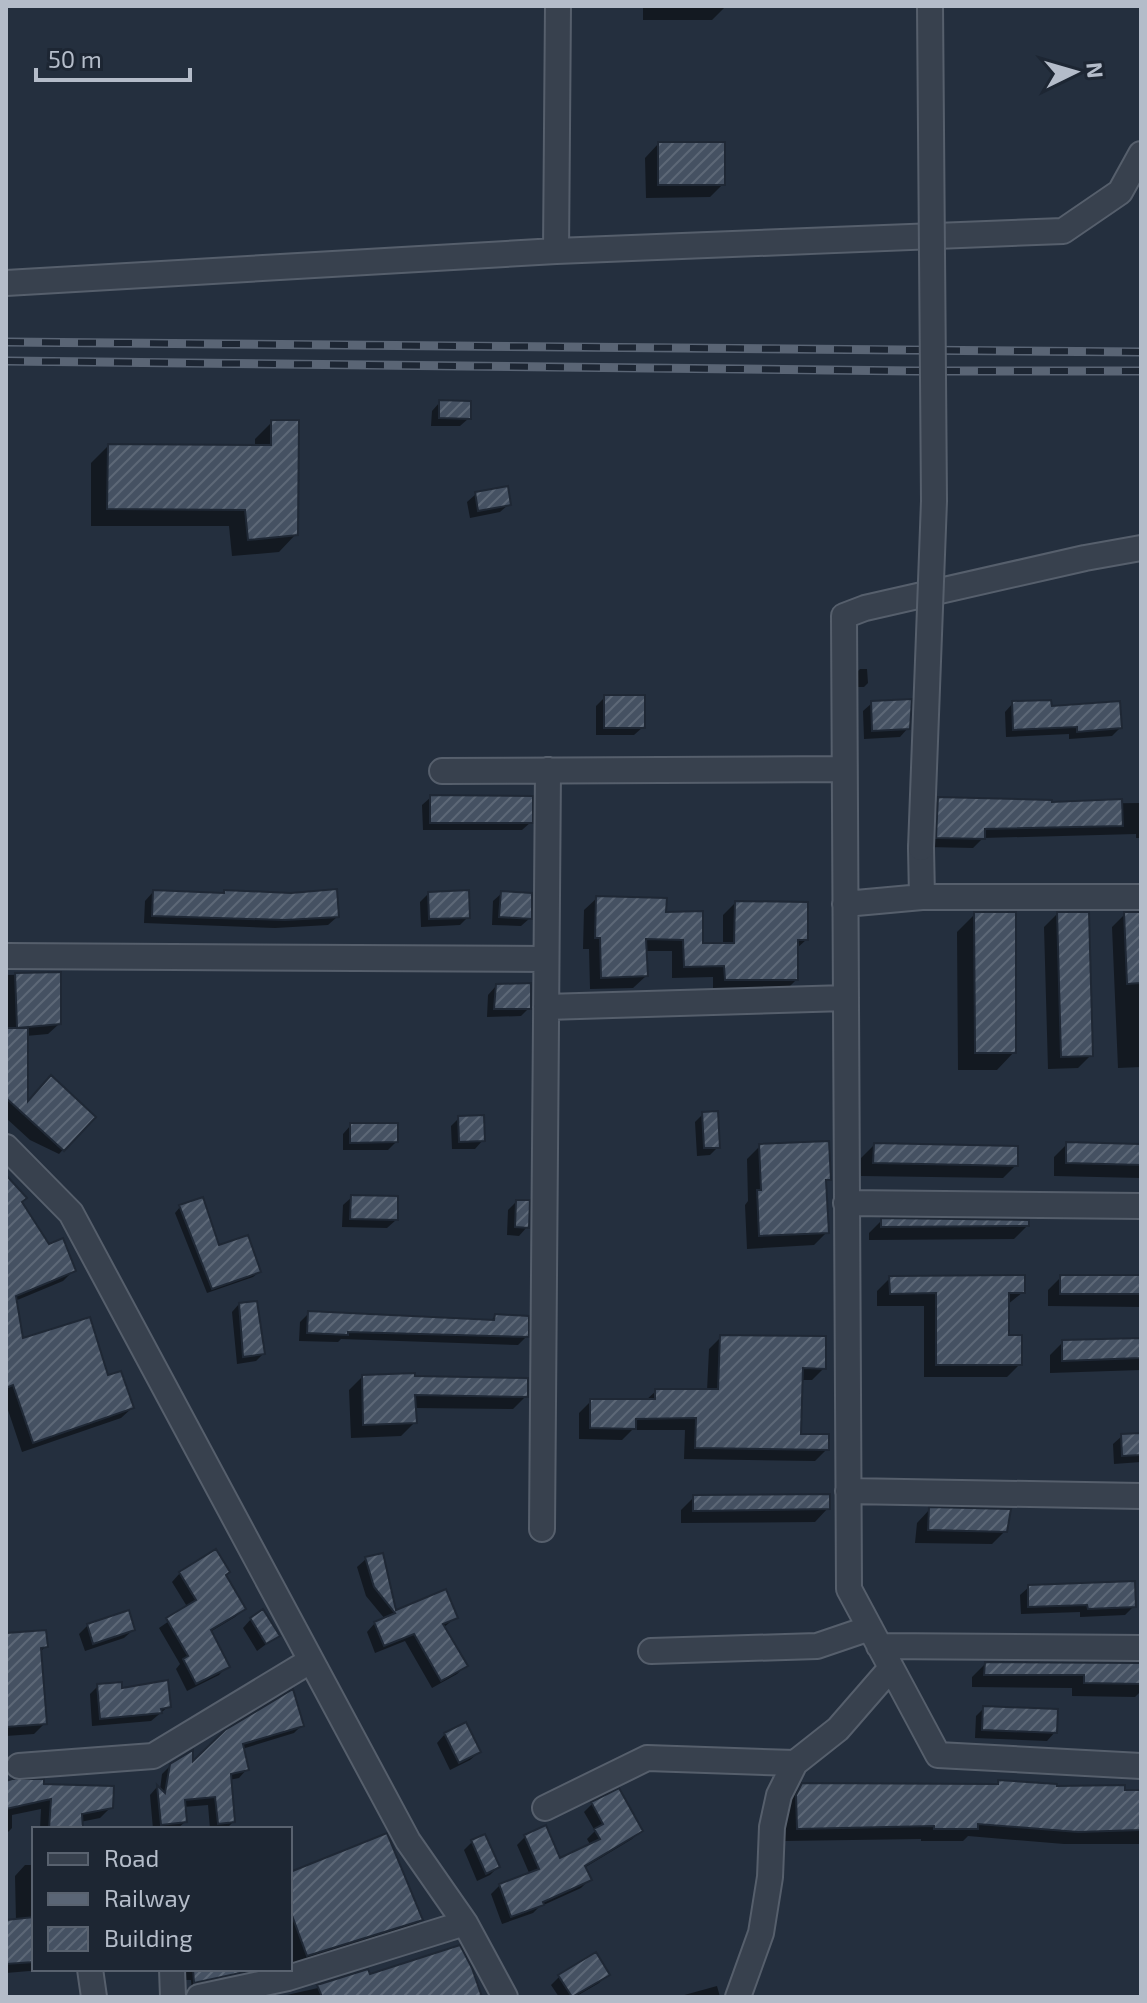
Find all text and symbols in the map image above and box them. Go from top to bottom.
scale bar [36,32,190,82]
north arrow [1035,32,1115,112]
text: 50 m [48,44,102,73]
text: N [1082,61,1110,79]
legend [32,1827,292,1971]
text: Road [104,1843,159,1872]
text: Railway [104,1883,191,1912]
text: Building [104,1923,193,1952]

